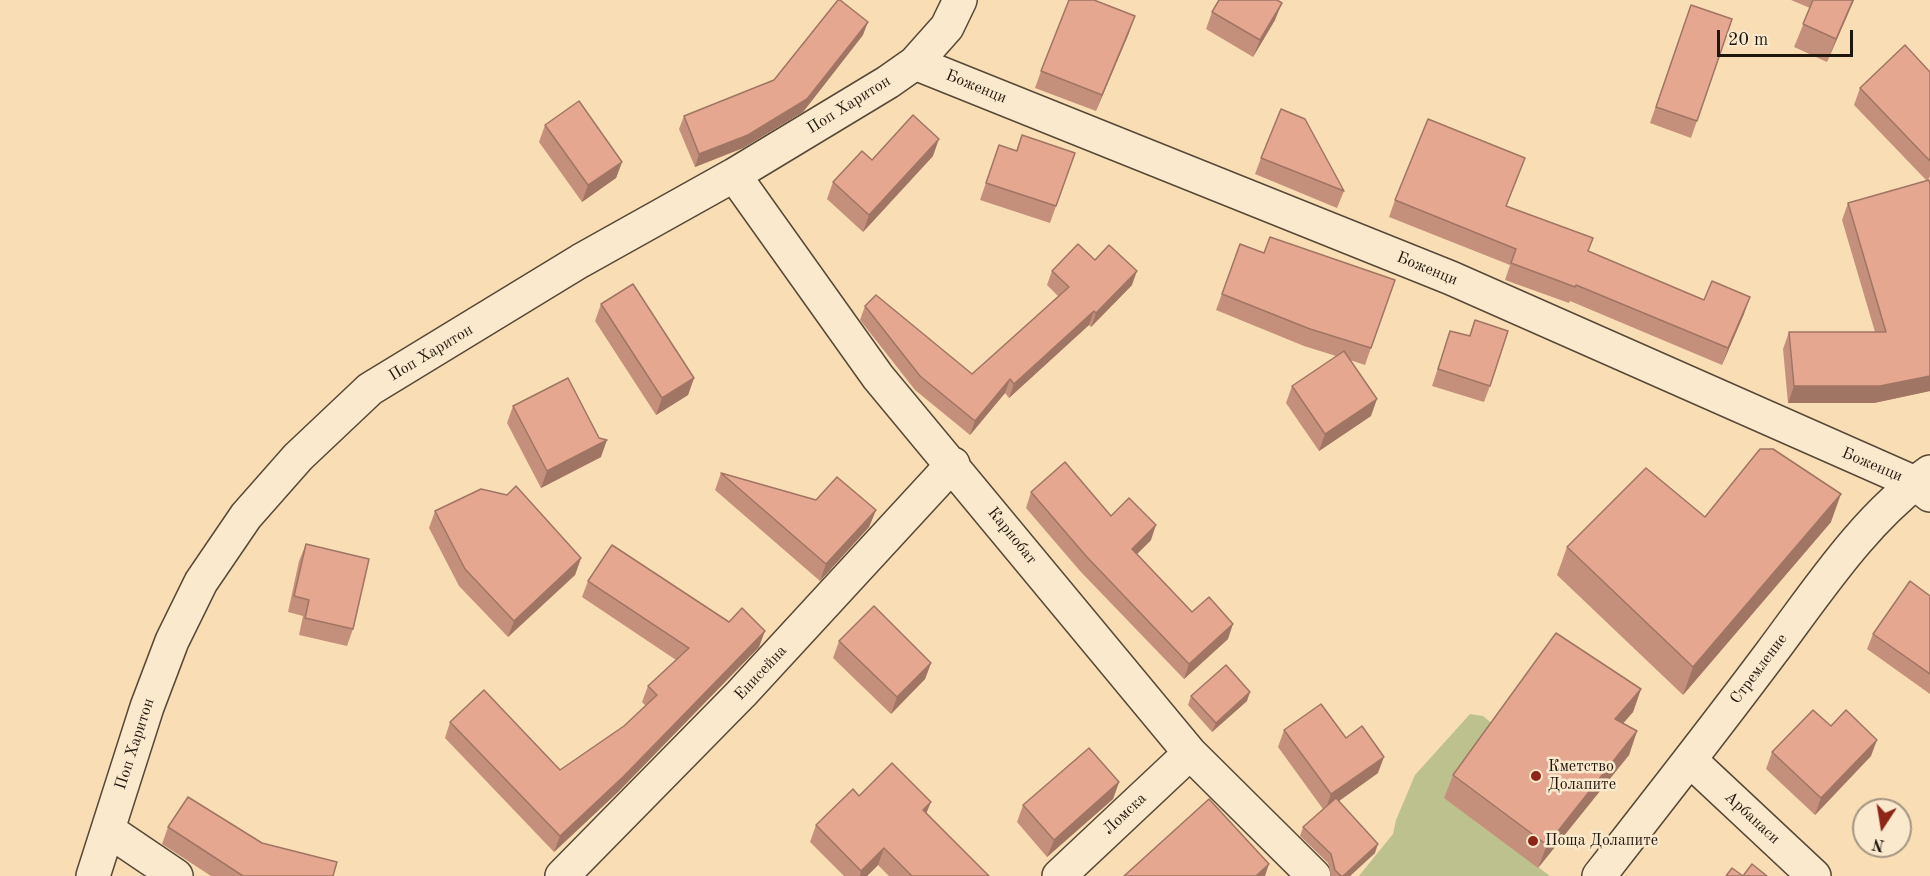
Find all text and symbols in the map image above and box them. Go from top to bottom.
scale bar [1720,18,1856,56]
text: 20 m [1728,31,1768,49]
street label: Боженци [943,66,1009,108]
street label: Поп Харитон [804,72,894,138]
street label: Боженци [1394,248,1460,290]
street label: Поп Харитон [385,320,477,386]
street label: Боженци [1839,444,1905,486]
street label: Карнобат [983,504,1041,568]
street label: Стремление [1726,630,1792,708]
street label: Енисейна [731,642,791,704]
street label: Поп Харитон [111,696,159,792]
place label: Кметство Долапите [1548,757,1616,795]
marker: Кметство Долапите [1529,769,1543,783]
street label: Арбанаси [1720,788,1784,848]
street label: Ломска [1099,789,1151,839]
north arrow [1852,798,1912,858]
place label: Поща Долапите [1545,831,1658,851]
marker: Поща Долапите [1526,834,1540,848]
text: N [1871,835,1886,853]

